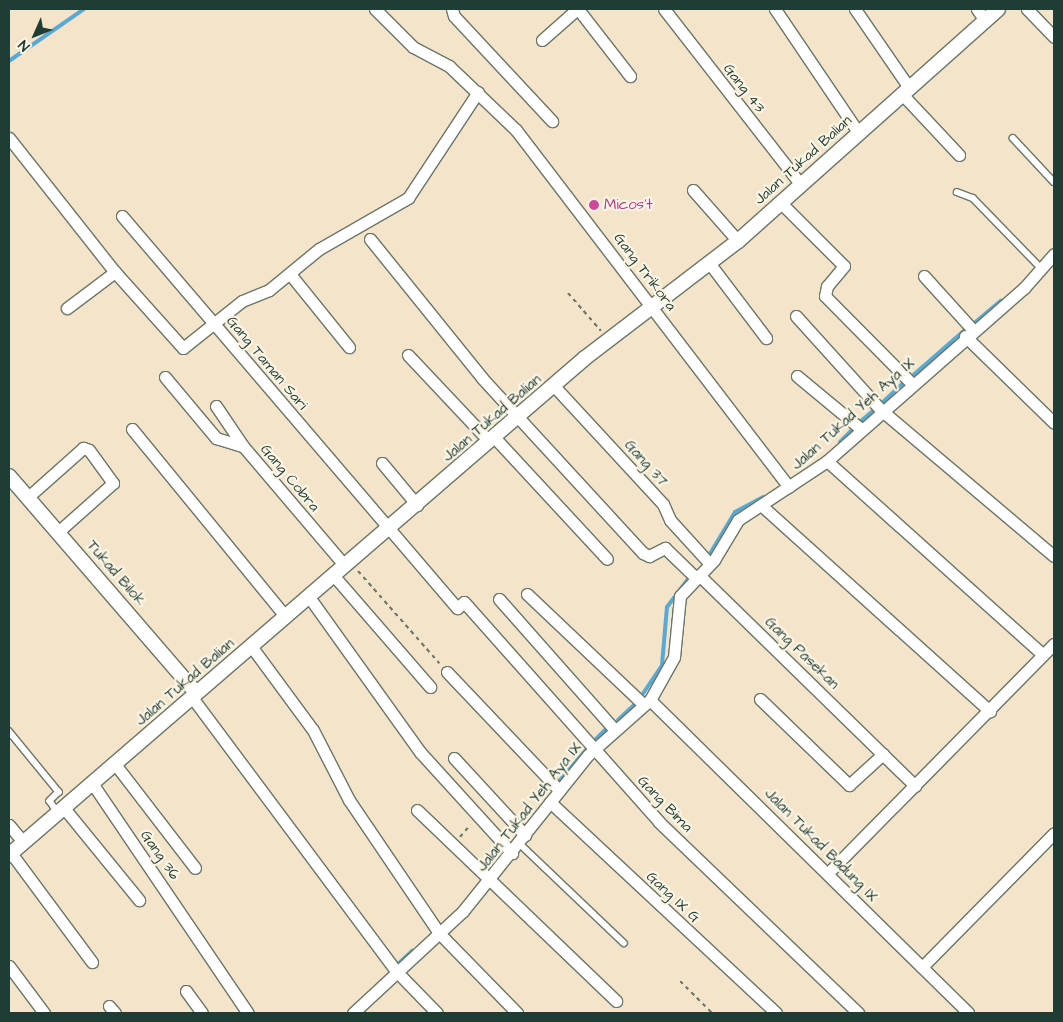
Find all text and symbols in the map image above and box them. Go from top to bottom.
north arrow [10,10,60,60]
text: N [14,35,34,56]
street label: Gang 43 [719,60,769,116]
street label: Jalan Tukad Balian [751,112,855,208]
place label: Micos't [604,196,653,214]
marker: Micos't [588,199,600,211]
street label: Gang Trikora [610,230,680,314]
street label: Gang Taman Sari [223,312,311,414]
street label: Jalan Tukad Yeh Aya IX [788,354,918,474]
street label: Jalan Tukad Balian [439,370,545,466]
street label: Gang 37 [621,436,671,490]
street label: Gang Cobra [257,441,323,515]
street label: Tukad Bilok [83,537,149,609]
street label: Gang Pasekan [761,613,843,693]
street label: Jalan Tukad Balian [132,634,238,730]
street label: Jalan Tukad Yeh Aya IX [473,739,585,875]
street label: Gang Bima [634,772,696,836]
street label: Jalan Tukad Badung IX [761,785,881,905]
street label: Gang 36 [136,827,184,883]
street label: Gang IX G [642,868,704,926]

